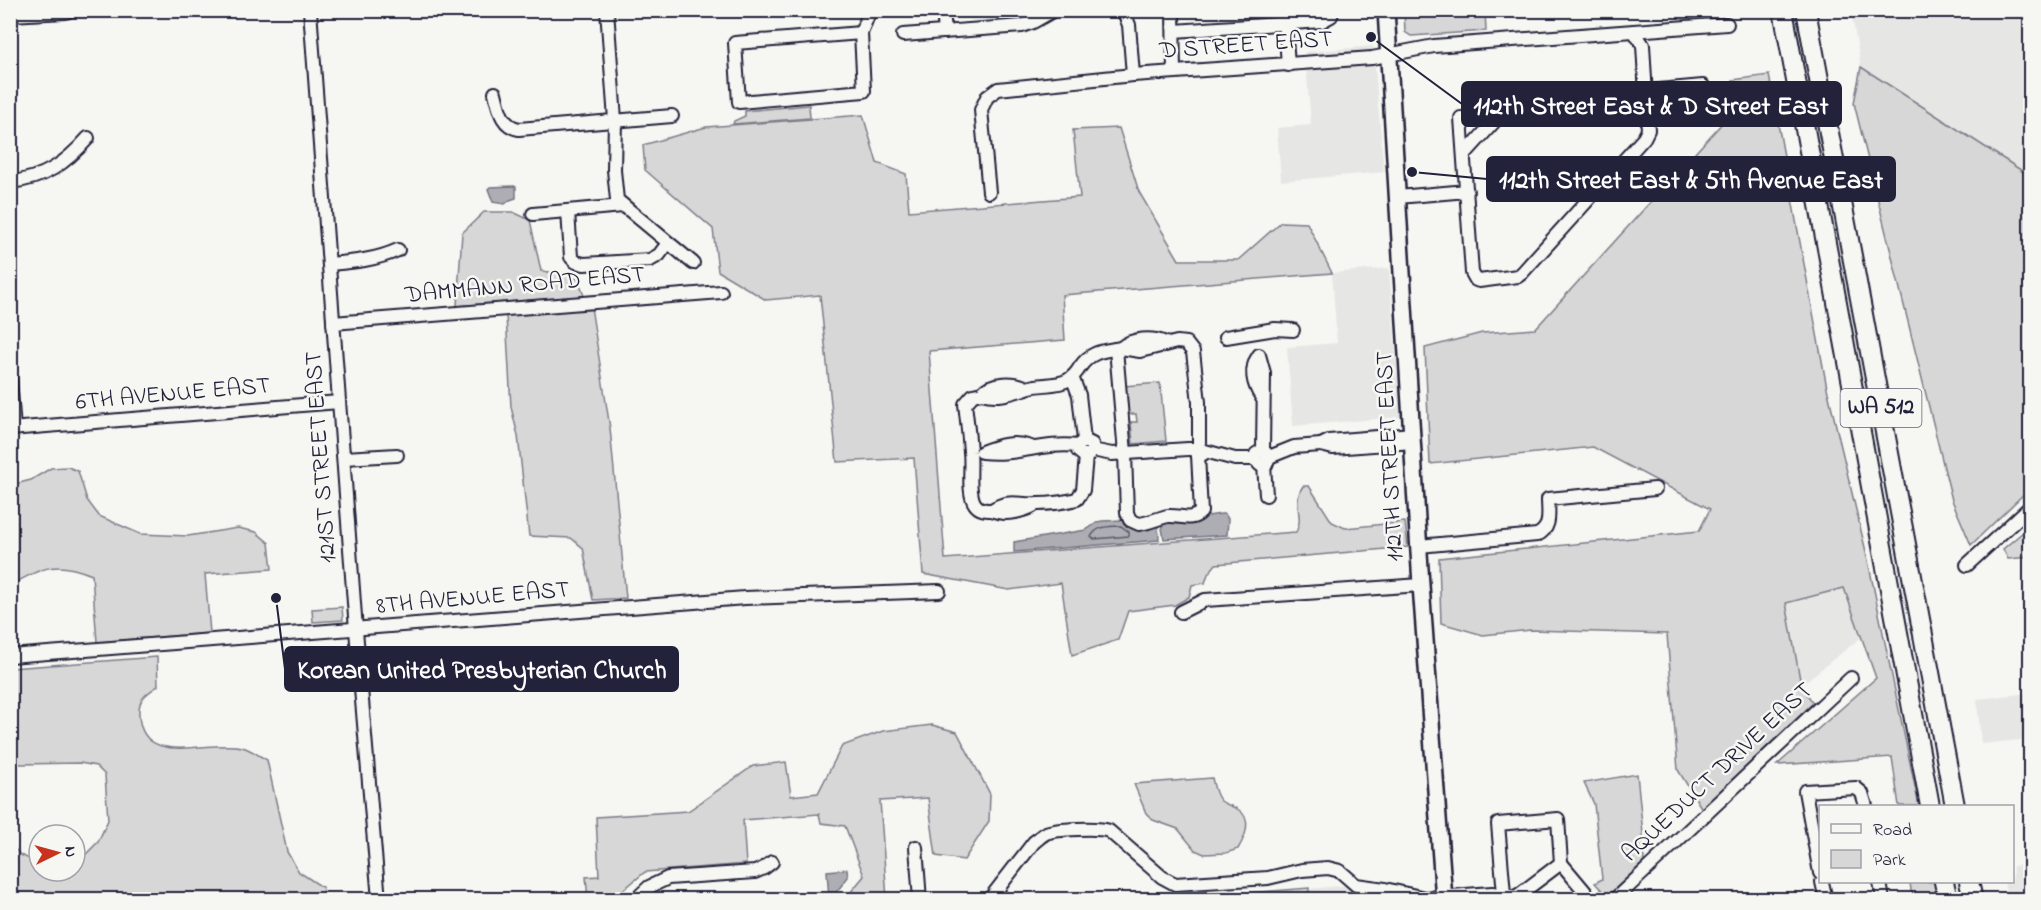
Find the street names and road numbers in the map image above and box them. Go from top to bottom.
street label: D STREET EAST [1157,22,1334,70]
street label: DAMMANN ROAD EAST [402,258,647,314]
street label: 121ST STREET EAST [297,350,347,564]
street label: 112TH STREET EAST [1368,350,1414,562]
street label: 6TH AVENUE EAST [74,369,272,421]
road number: WA 512 [1840,389,1922,427]
street label: 8TH AVENUE EAST [375,573,571,625]
street label: AQUEDUCT DRIVE EAST [1614,674,1822,871]

